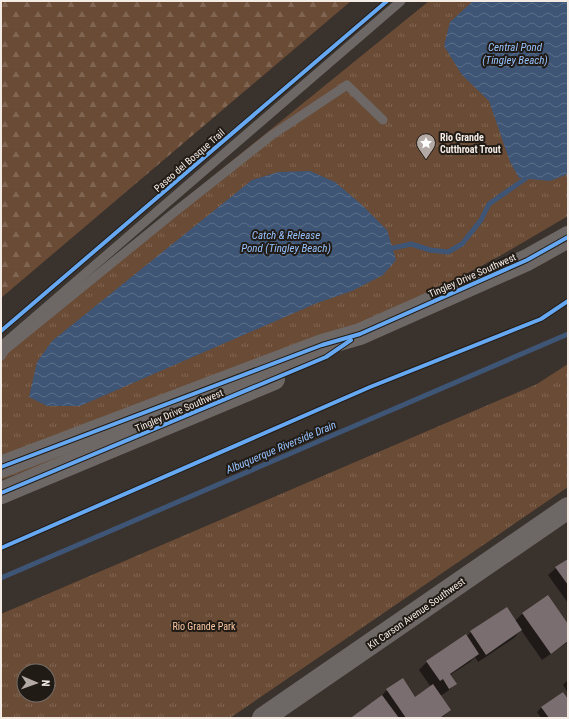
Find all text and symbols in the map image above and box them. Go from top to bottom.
water label: Central Pond (Tingley Beach) [482,41,548,67]
street label: Paseo del Bosque Trail [152,127,227,194]
place icon: Rio Grande Cutthroat Trout [415,132,437,160]
place label: Rio Grande Cutthroat Trout [440,132,501,155]
water label: Catch & Release Pond (Tingley Beach) [241,229,331,255]
street label: Tingley Drive Southwest [427,251,518,300]
street label: Tingley Drive Southwest [134,387,225,434]
water label: Albuquerque Riverside Drain [223,418,338,477]
street label: Kit Carson Avenue Southwest [366,576,467,651]
park label: Rio Grande Park [172,621,236,632]
north arrow [16,663,56,703]
text: N [39,680,52,687]

